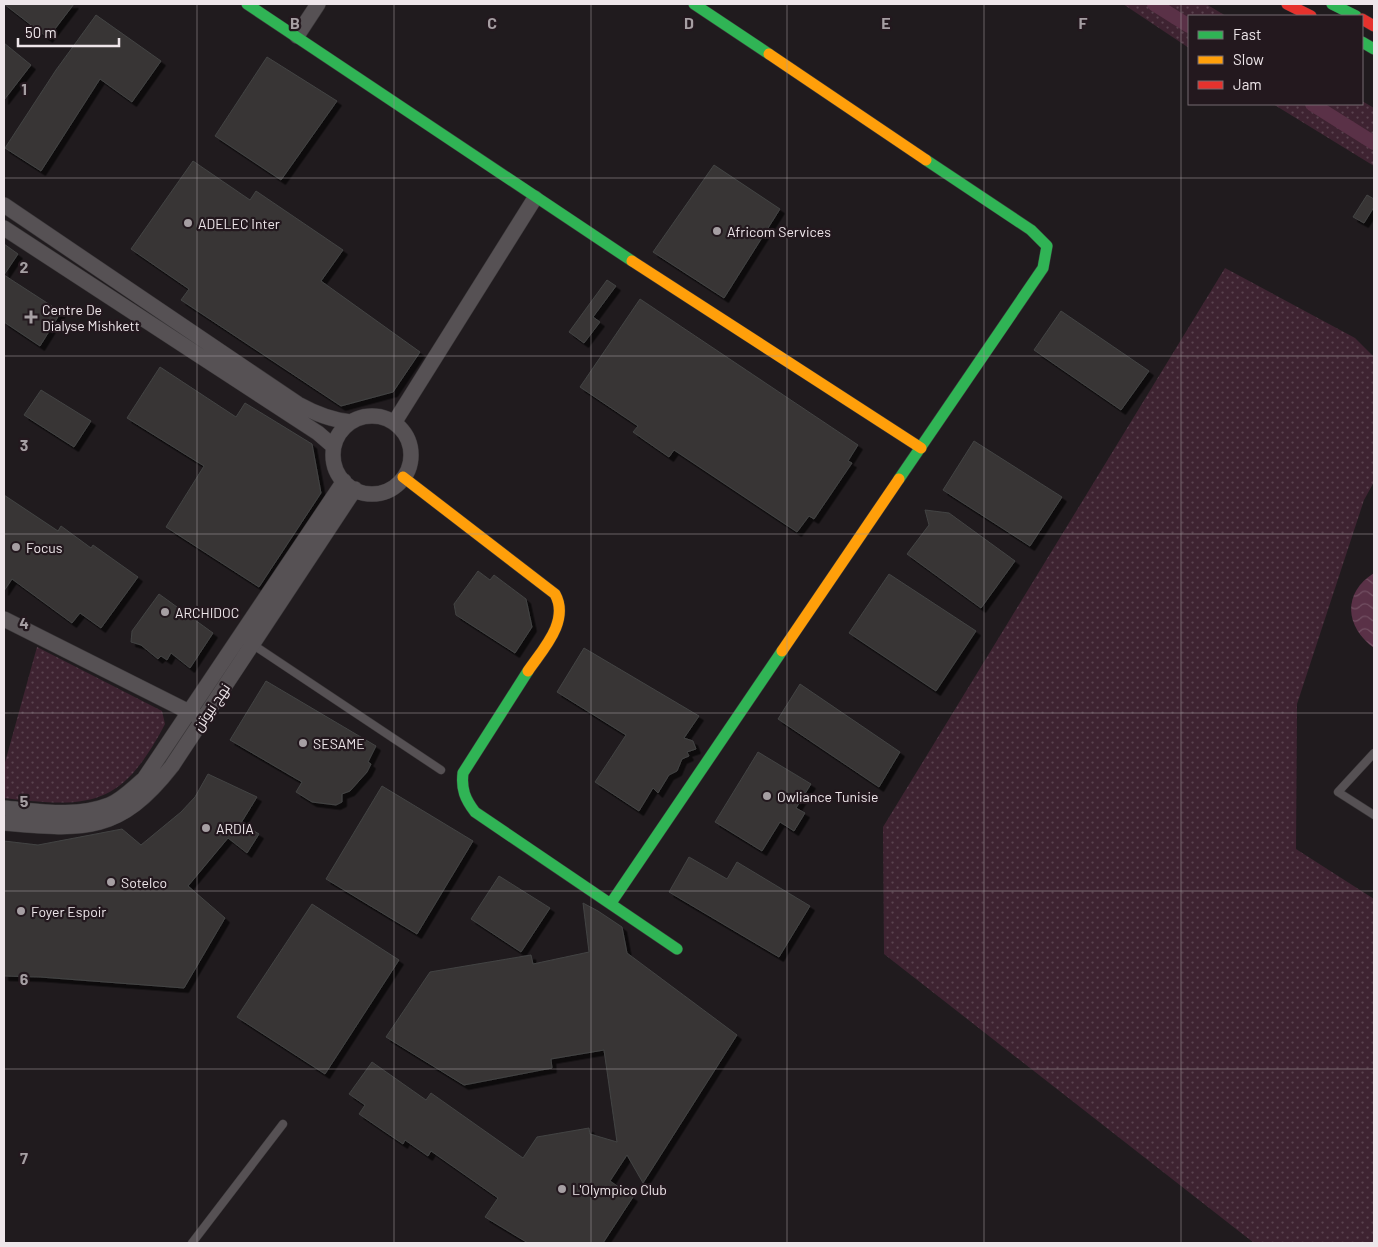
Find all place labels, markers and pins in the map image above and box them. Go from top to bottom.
place label: ADELEC Inter [198,215,280,232]
marker: ADELEC Inter [182,217,194,229]
place label: Africom Services [727,223,831,240]
marker: Africom Services [711,225,723,237]
place label: Centre De Dialyse Mishkett [42,301,140,334]
marker: Centre De Dialyse Mishkett [24,310,38,324]
place label: Focus [26,539,63,556]
marker: Focus [10,541,22,553]
place label: ARCHIDOC [175,604,239,621]
marker: ARCHIDOC [159,606,171,618]
place label: SESAME [313,735,365,752]
marker: SESAME [297,737,309,749]
place label: Owliance Tunisie [777,788,878,805]
marker: Owliance Tunisie [761,790,773,802]
place label: ARDIA [216,820,254,837]
marker: ARDIA [200,822,212,834]
place label: Sotelco [121,874,167,891]
marker: Sotelco [105,876,117,888]
place label: Foyer Espoir [31,903,106,920]
marker: Foyer Espoir [15,905,27,917]
place label: L'Olympico Club [572,1181,667,1198]
marker: L'Olympico Club [556,1183,568,1195]

